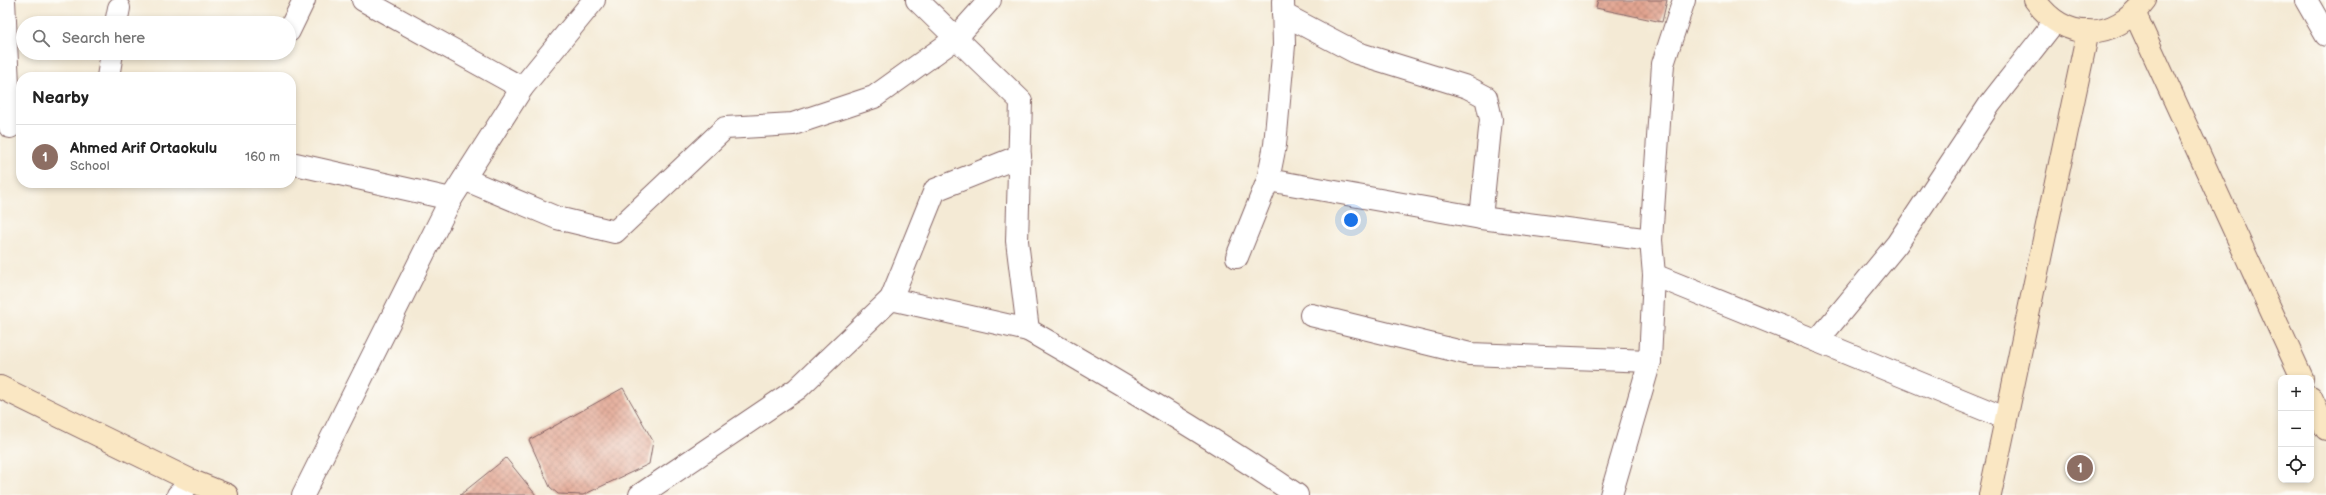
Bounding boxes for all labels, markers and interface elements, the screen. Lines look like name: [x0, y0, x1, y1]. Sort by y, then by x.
search box: [16, 16, 296, 60]
icon: search: [30, 27, 52, 49]
text: Search here: [62, 29, 145, 48]
text: Nearby: [32, 88, 89, 108]
text: Ahmed Arif Ortaokulu: [70, 139, 217, 158]
text: 1: [42, 149, 48, 165]
text: 160 m: [245, 149, 280, 165]
text: School: [70, 158, 110, 174]
your location: [1341, 210, 1361, 230]
map controls: [2278, 375, 2314, 483]
button: +: [2278, 375, 2314, 411]
button: −: [2278, 411, 2314, 447]
button: locate: [2278, 447, 2314, 483]
pin: 1: [2067, 453, 2093, 483]

